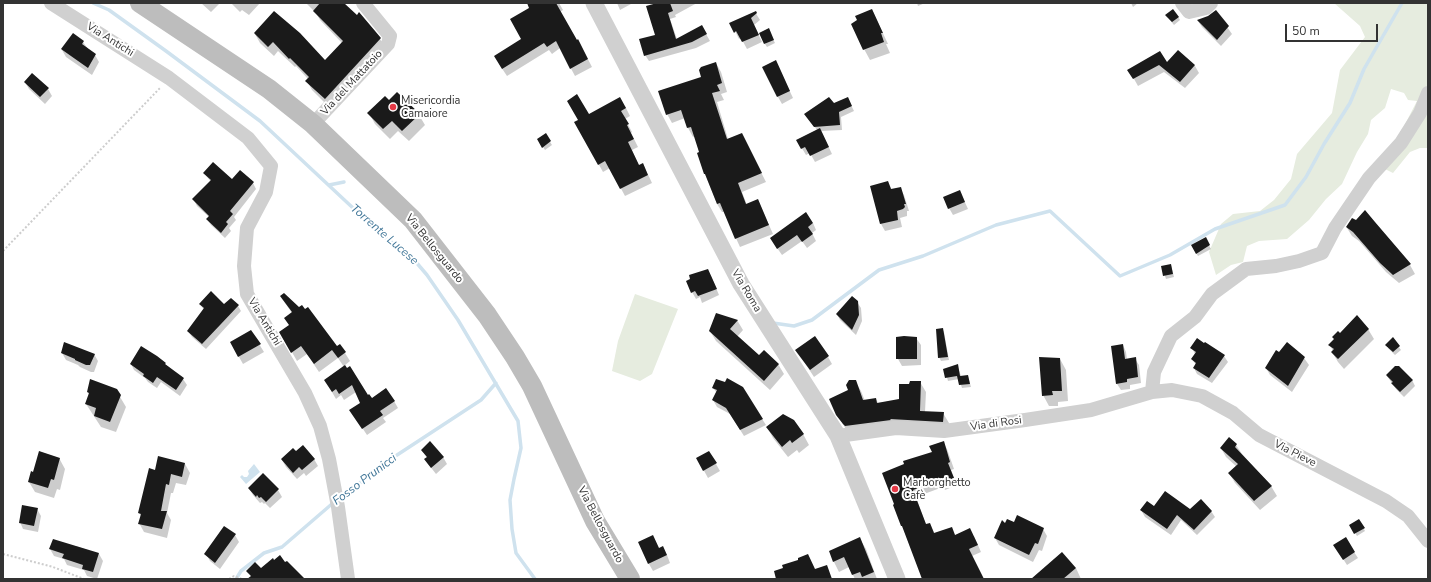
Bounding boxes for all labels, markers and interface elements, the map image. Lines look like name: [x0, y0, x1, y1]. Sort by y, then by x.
scale bar: [1287, 16, 1380, 42]
street label: Via Antichi: [84, 20, 136, 60]
text: 50 m: [1292, 23, 1320, 39]
street label: Via del Mattatoio: [318, 48, 386, 118]
place label: Misericordia Camaiore: [401, 94, 460, 120]
marker: Misericordia Camaiore: [388, 102, 398, 112]
water label: Torrente Lucese: [347, 202, 421, 268]
street label: Via Bellosguardo: [402, 212, 466, 286]
street label: Via Roma: [728, 267, 764, 315]
street label: Via Antichi: [245, 296, 283, 348]
street label: Via di Rosi: [969, 414, 1023, 434]
street label: Via Pieve: [1272, 438, 1318, 470]
water label: Fosso Prunicci: [330, 451, 400, 509]
place label: Marborghetto Cafè: [903, 476, 971, 502]
street label: Via Bellosguardo: [574, 484, 626, 566]
marker: Marborghetto Cafè: [890, 484, 900, 494]

